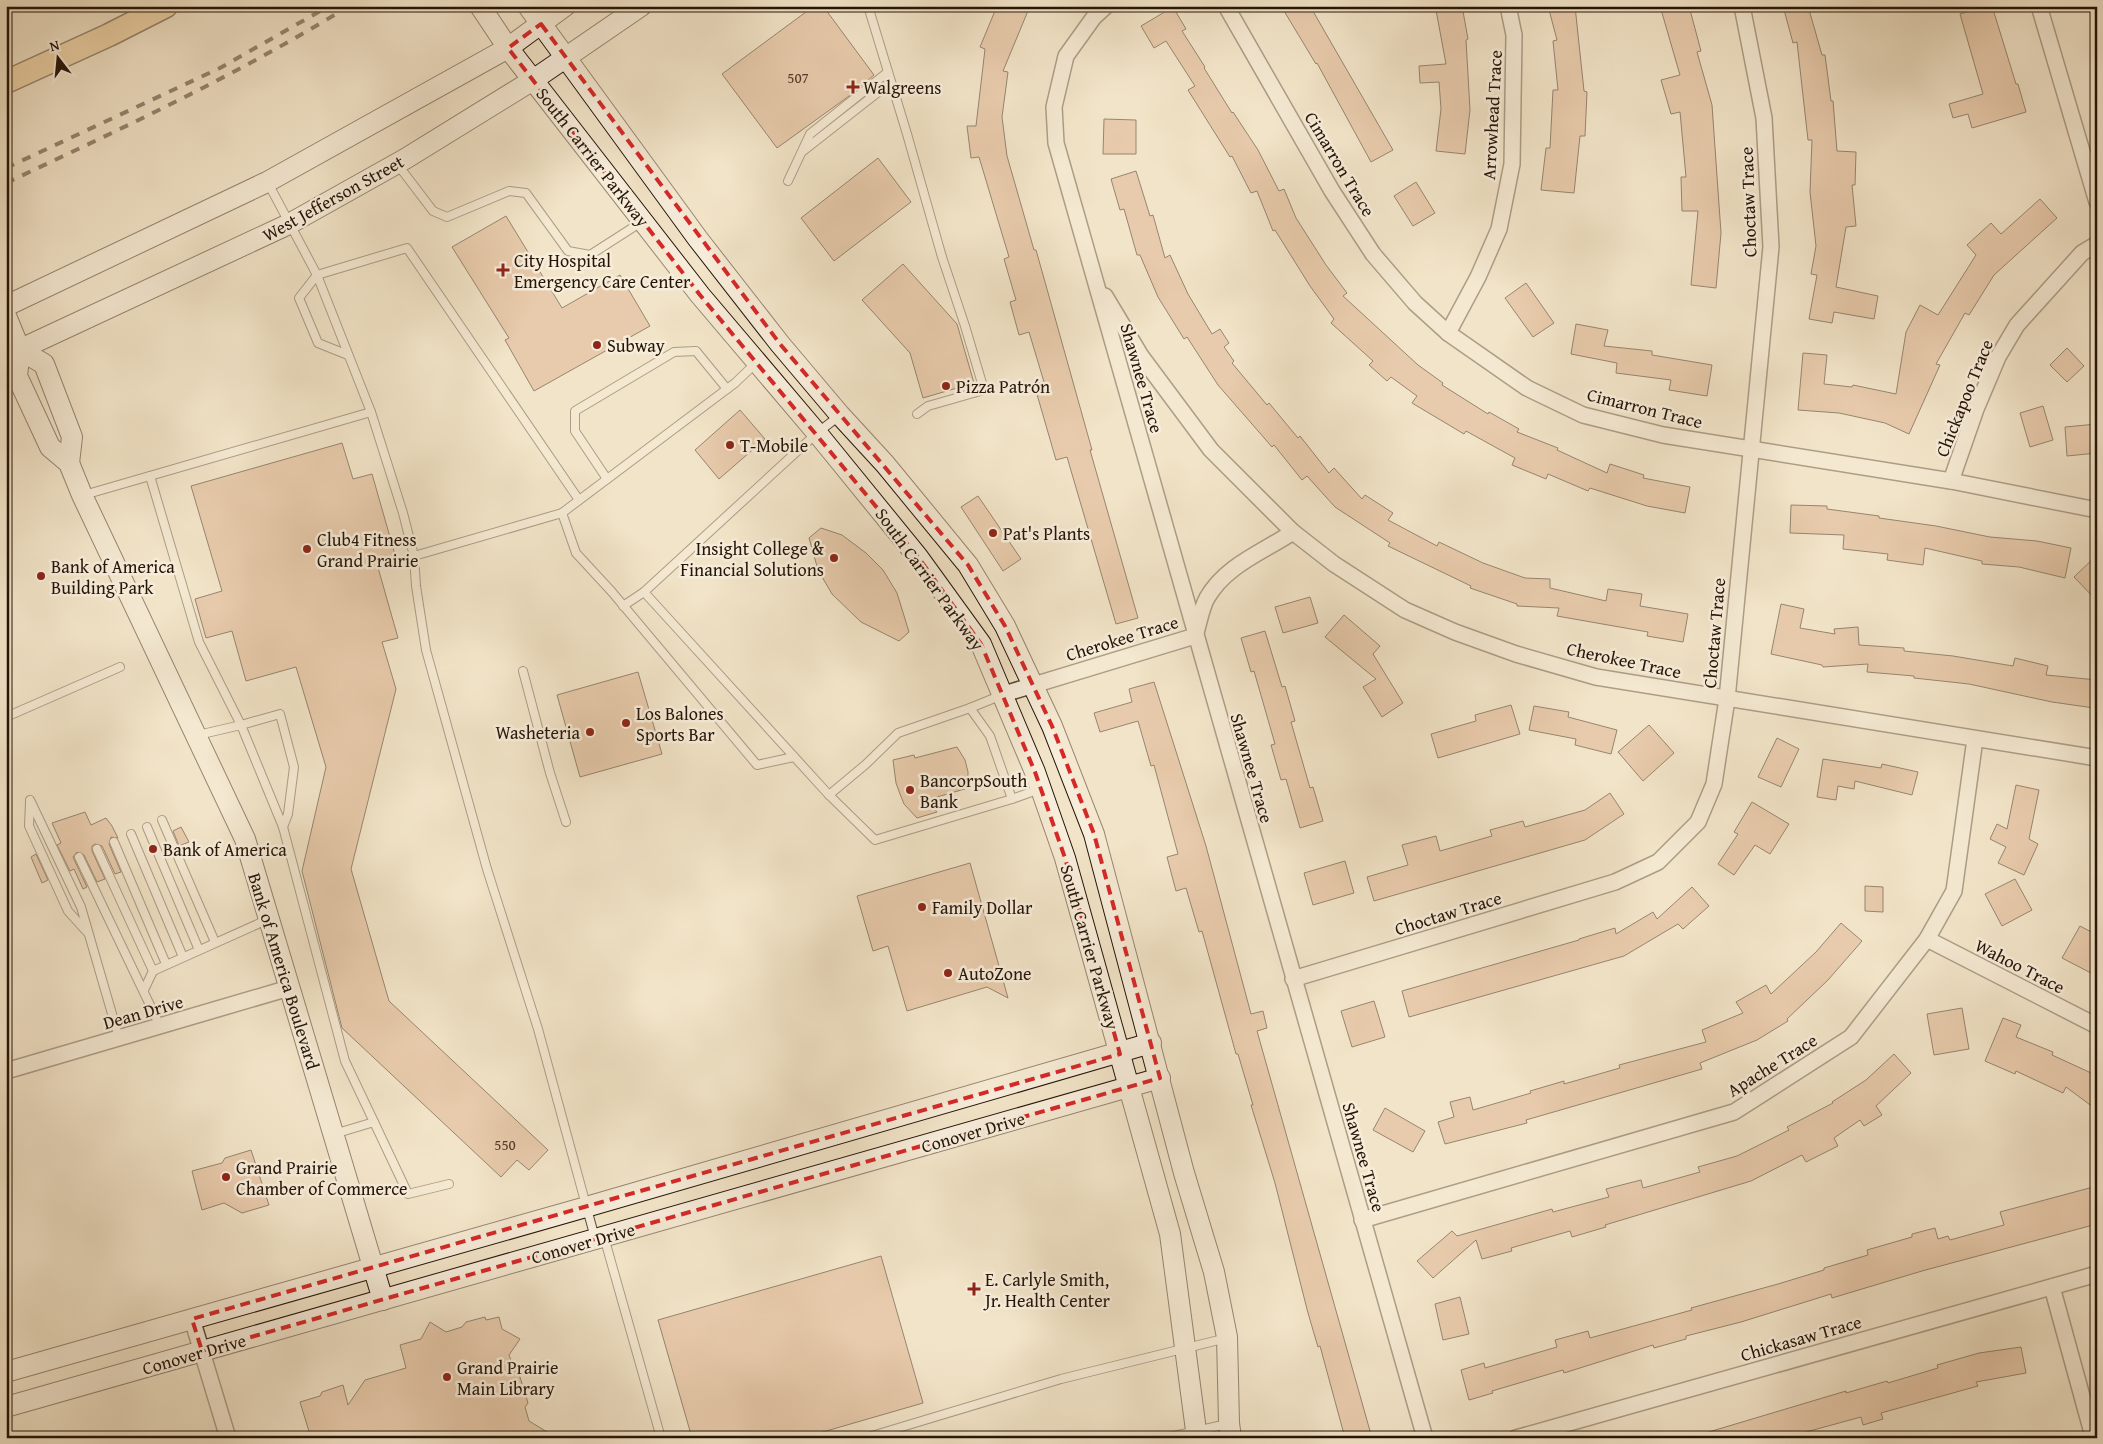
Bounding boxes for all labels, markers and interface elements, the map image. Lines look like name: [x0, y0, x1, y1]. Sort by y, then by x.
north arrow: [32, 32, 82, 82]
text: N: [47, 34, 62, 56]
street label: Arrowhead Trace: [1475, 49, 1509, 181]
house number: 507: [787, 67, 809, 88]
place label: Walgreens: [863, 74, 941, 101]
street label: South Carrier Parkway: [530, 81, 656, 233]
marker: Walgreens: [847, 81, 859, 93]
street label: Cimarron Trace: [1298, 106, 1382, 222]
street label: Choctaw Trace: [1733, 146, 1763, 258]
street label: West Jefferson Street: [257, 148, 409, 248]
place label: City Hospital Emergency Care Center: [514, 247, 691, 295]
marker: City Hospital Emergency Care Center: [496, 263, 510, 277]
street label: Shawnee Trace: [1113, 320, 1171, 436]
place label: Subway: [607, 332, 665, 359]
street label: Chickapoo Trace: [1928, 335, 2000, 461]
marker: Subway: [591, 339, 603, 351]
place label: Pizza Patrón: [956, 373, 1050, 400]
marker: Pizza Patrón: [940, 380, 952, 392]
street label: Cimarron Trace: [1584, 381, 1706, 435]
place label: T-Mobile: [740, 432, 808, 459]
marker: T-Mobile: [724, 439, 736, 451]
street label: South Carrier Parkway: [869, 502, 991, 656]
place label: Pat's Plants: [1003, 520, 1090, 547]
place label: Club4 Fitness Grand Prairie: [317, 526, 418, 574]
marker: Pat's Plants: [987, 527, 999, 539]
place label: Insight College & Financial Solutions: [680, 535, 825, 583]
marker: Club4 Fitness Grand Prairie: [301, 543, 313, 555]
marker: Insight College & Financial Solutions: [828, 552, 840, 564]
place label: Bank of America Building Park: [51, 553, 175, 601]
marker: Bank of America Building Park: [35, 570, 47, 582]
street label: Choctaw Trace: [1696, 577, 1732, 689]
street label: Cherokee Trace: [1062, 608, 1182, 668]
street label: Cherokee Trace: [1564, 635, 1684, 685]
place label: Los Balones Sports Bar: [636, 700, 724, 748]
street label: Shawnee Trace: [1223, 710, 1281, 826]
marker: Los Balones Sports Bar: [620, 717, 632, 729]
place label: Washeteria: [495, 719, 580, 746]
marker: Washeteria: [584, 726, 596, 738]
place label: BancorpSouth Bank: [920, 767, 1027, 815]
marker: BancorpSouth Bank: [904, 784, 916, 796]
place label: Bank of America: [163, 836, 287, 863]
marker: Bank of America: [147, 843, 159, 855]
street label: South Carrier Parkway: [1053, 861, 1127, 1033]
street label: Bank of America Boulevard: [241, 869, 327, 1073]
street label: Choctaw Trace: [1391, 884, 1505, 942]
place label: Family Dollar: [932, 894, 1033, 921]
marker: Family Dollar: [916, 901, 928, 913]
street label: Wahoo Trace: [1970, 932, 2070, 1000]
place label: AutoZone: [958, 960, 1031, 987]
marker: AutoZone: [942, 967, 954, 979]
street label: Dean Drive: [100, 988, 186, 1036]
street label: Apache Trace: [1722, 1027, 1822, 1103]
street label: Shawnee Trace: [1335, 1099, 1393, 1215]
street label: Conover Drive: [918, 1104, 1028, 1160]
house number: 550: [494, 1134, 516, 1155]
place label: Grand Prairie Chamber of Commerce: [236, 1154, 408, 1202]
marker: Grand Prairie Chamber of Commerce: [220, 1171, 232, 1183]
street label: Conover Drive: [528, 1215, 638, 1271]
place label: E. Carlyle Smith, Jr. Health Center: [983, 1266, 1111, 1314]
marker: E. Carlyle Smith, Jr. Health Center: [967, 1282, 981, 1296]
street label: Chickasaw Trace: [1737, 1308, 1865, 1368]
street label: Conover Drive: [139, 1326, 249, 1382]
place label: Grand Prairie Main Library: [457, 1354, 558, 1402]
marker: Grand Prairie Main Library: [441, 1371, 453, 1383]

